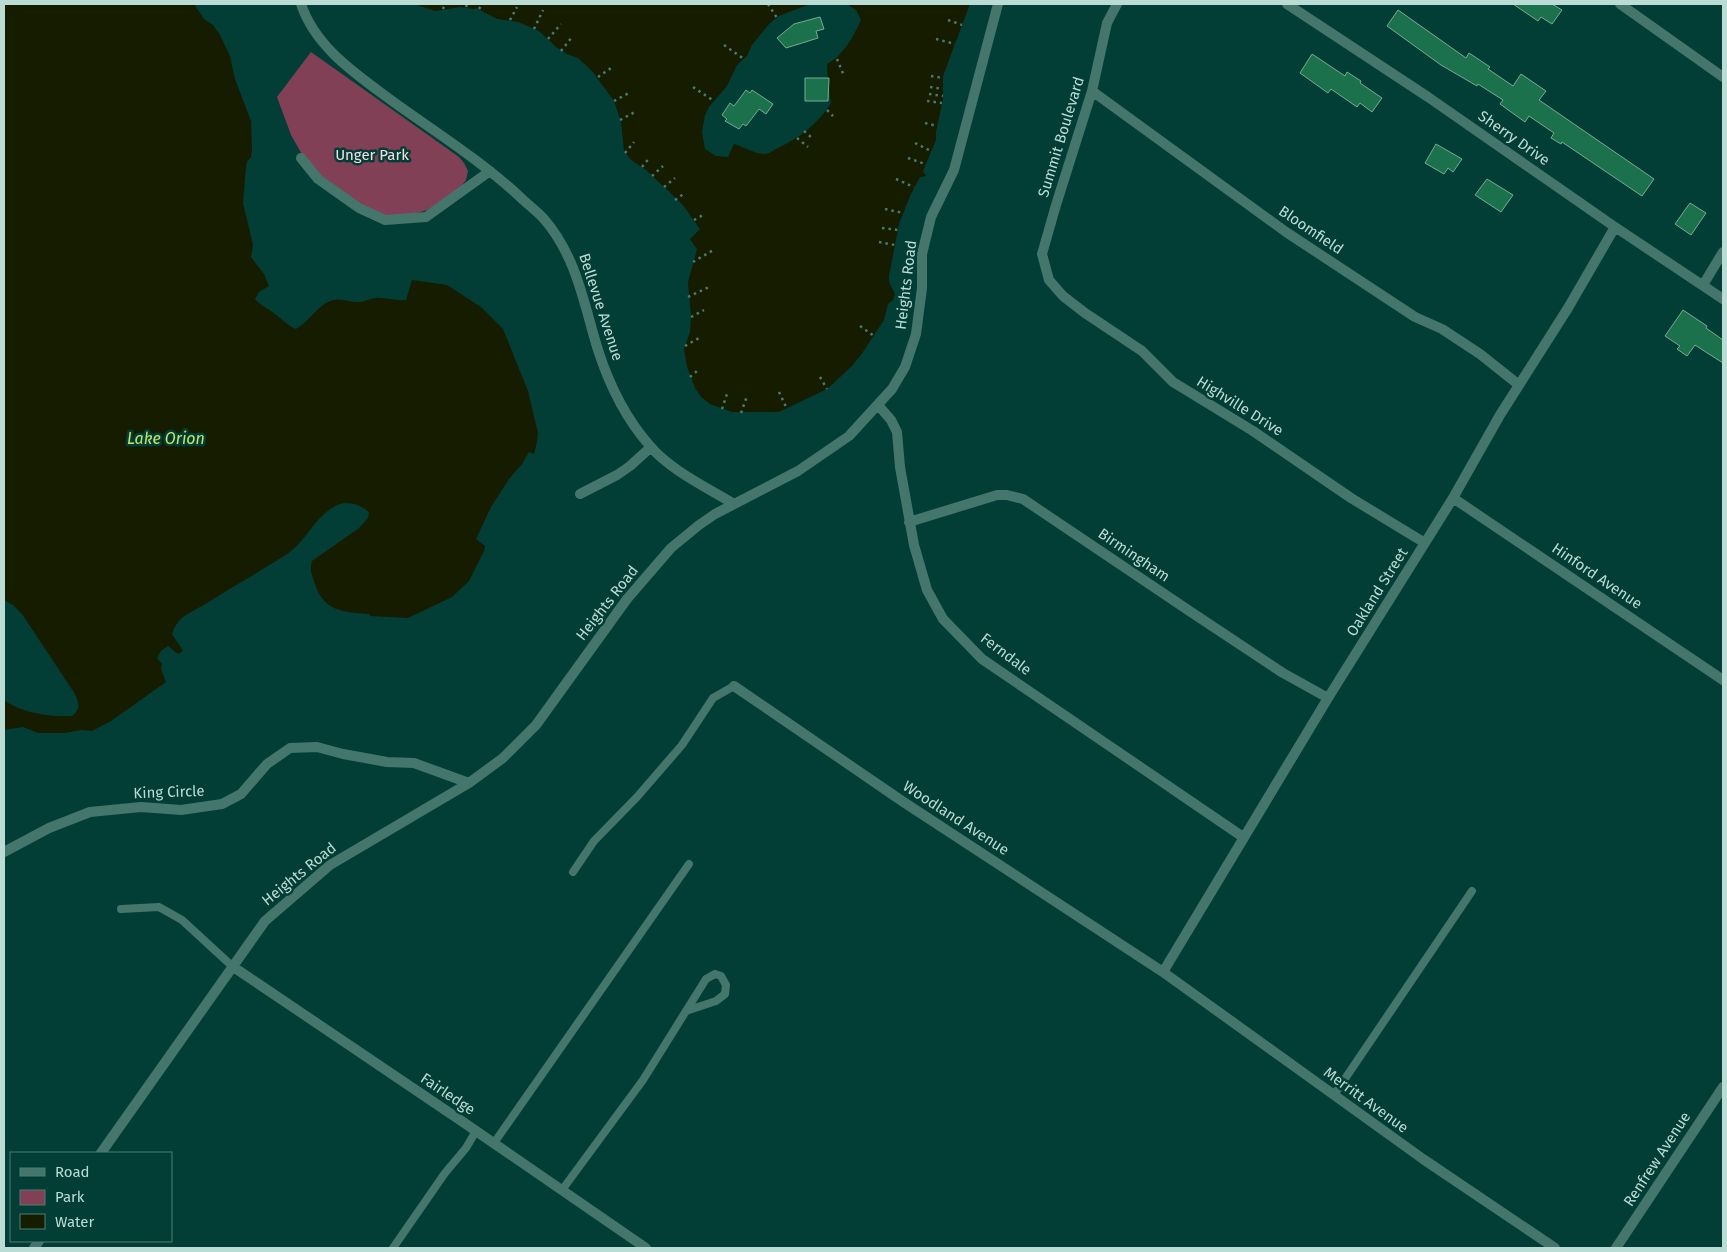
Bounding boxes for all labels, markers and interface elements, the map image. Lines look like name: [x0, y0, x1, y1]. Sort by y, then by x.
street label: Summit Boulevard: [1034, 75, 1088, 199]
street label: Sherry Drive: [1475, 107, 1553, 169]
park label: Unger Park: [335, 146, 409, 164]
street label: Bloomfield: [1275, 202, 1347, 258]
street label: Heights Road: [892, 239, 920, 331]
street label: Bellevue Avenue: [575, 251, 627, 363]
street label: Highville Drive: [1193, 372, 1287, 440]
water label: Lake Orion: [127, 429, 205, 448]
street label: Birmingham: [1095, 524, 1173, 586]
street label: Hinford Avenue: [1548, 539, 1646, 613]
street label: Oakland Street: [1343, 544, 1412, 640]
street label: Heights Road: [572, 562, 642, 644]
street label: Ferndale: [977, 629, 1035, 679]
street label: Woodland Avenue: [900, 777, 1012, 859]
street label: King Circle: [133, 782, 205, 802]
street label: Heights Road: [258, 839, 340, 909]
street label: Merritt Avenue: [1320, 1063, 1412, 1137]
street label: Fairledge: [417, 1069, 479, 1119]
street label: Renfrew Avenue: [1620, 1108, 1694, 1210]
legend: [10, 1152, 172, 1242]
text: Road: [55, 1163, 90, 1181]
text: Park: [55, 1188, 85, 1206]
text: Water: [55, 1213, 94, 1231]

